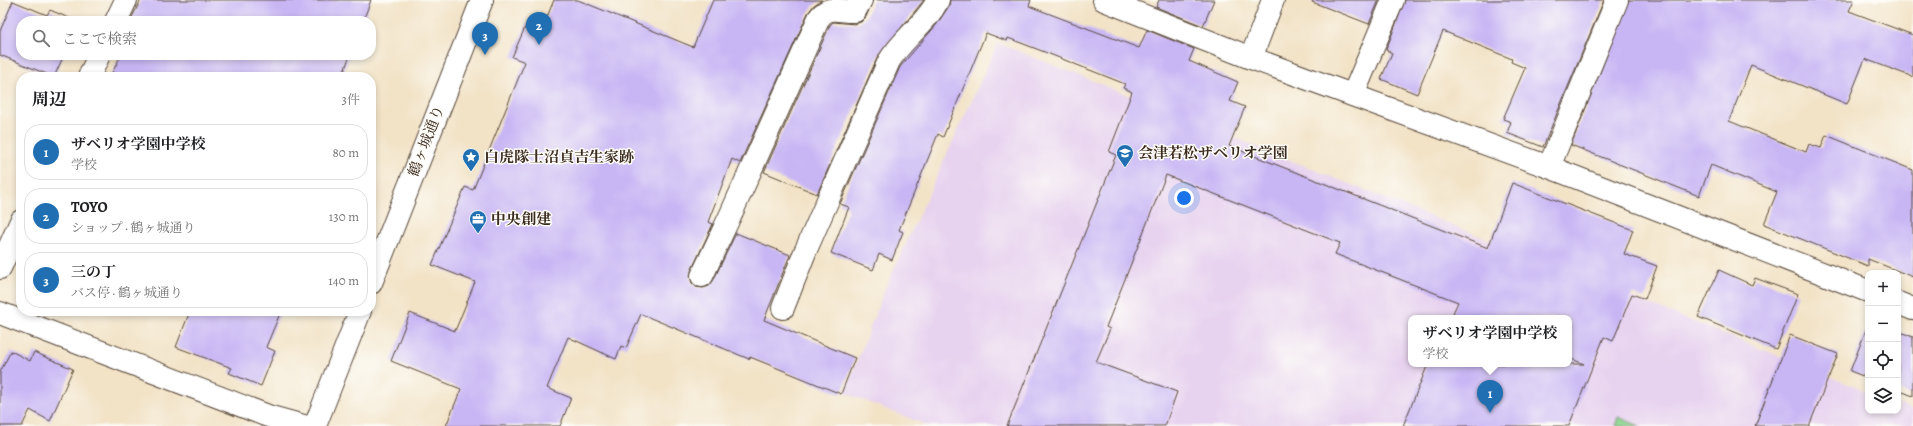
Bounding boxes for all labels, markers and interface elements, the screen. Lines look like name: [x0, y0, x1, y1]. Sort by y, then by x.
pin: 2: [526, 12, 552, 45]
search box: [16, 16, 376, 60]
pin: 3: [472, 22, 498, 55]
icon: search: [30, 27, 52, 49]
text: ここで検索: [62, 29, 137, 49]
text: 周辺: [32, 88, 66, 111]
text: 3件: [342, 91, 360, 108]
street label: 鶴ヶ城通り: [403, 102, 449, 180]
text: ザベリオ学園中学校: [71, 134, 206, 154]
school or university icon: 会津若松ザベリオ学園: [1115, 143, 1135, 168]
place label: 会津若松ザベリオ学園: [1138, 143, 1288, 163]
text: 1: [44, 144, 48, 161]
text: 80 m: [332, 144, 359, 161]
place icon: 白虎隊士沼貞吉生家跡: [461, 147, 481, 172]
place label: 白虎隊士沼貞吉生家跡: [484, 147, 634, 167]
text: 学校: [71, 156, 97, 173]
your location: [1174, 188, 1194, 208]
text: TOYO: [71, 197, 108, 217]
text: 2: [43, 208, 49, 225]
text: 130 m: [329, 208, 359, 225]
office icon: 中央創建: [468, 209, 488, 234]
place label: 中央創建: [491, 209, 551, 229]
text: ショップ · 鶴ヶ城通り: [71, 219, 195, 236]
text: 三の丁: [71, 262, 116, 282]
map controls: [1865, 270, 1901, 414]
button: +: [1865, 270, 1901, 306]
text: 3: [43, 272, 49, 289]
text: 140 m: [328, 272, 359, 289]
text: バス停 · 鶴ヶ城通り: [71, 284, 183, 301]
button: −: [1865, 306, 1901, 342]
popup: [1408, 315, 1572, 367]
text: ザベリオ学園中学校: [1423, 323, 1557, 343]
button: locate: [1865, 342, 1901, 378]
text: 学校: [1423, 345, 1449, 362]
button: layers: [1865, 378, 1901, 414]
pin: 1: [1477, 380, 1503, 413]

